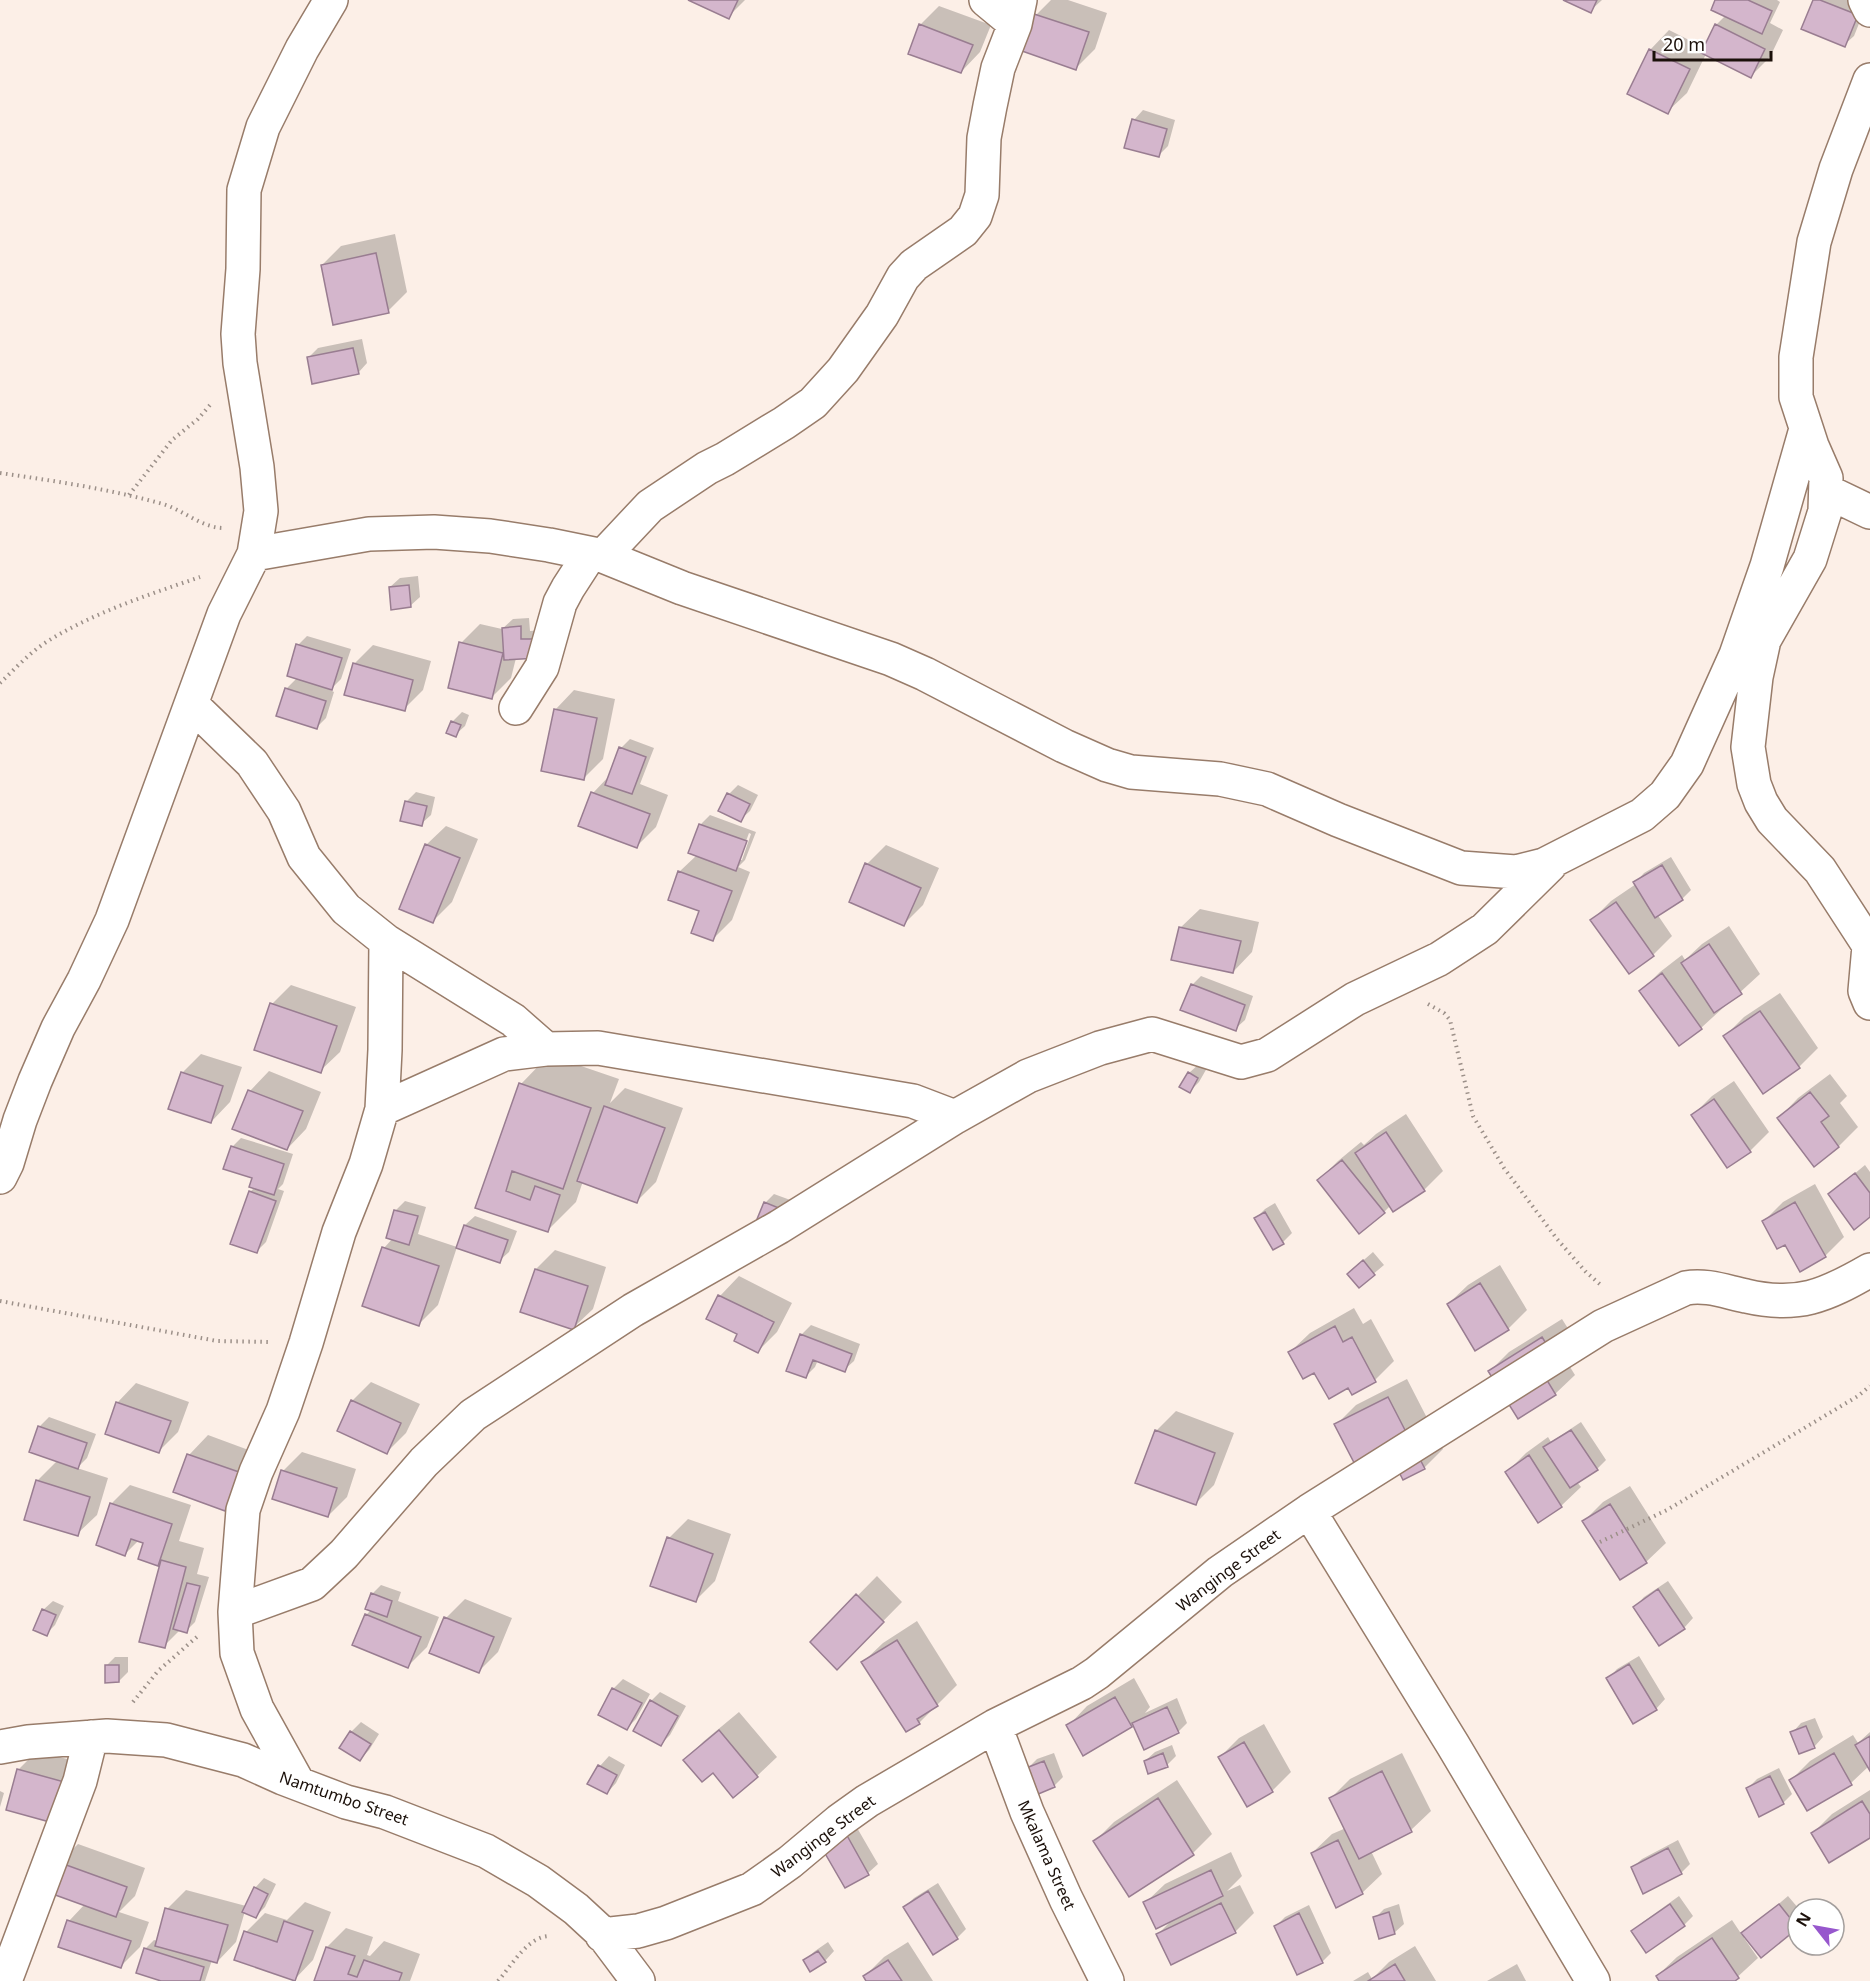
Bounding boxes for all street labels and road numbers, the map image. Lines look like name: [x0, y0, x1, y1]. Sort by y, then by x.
street label: Wanginge Street: [1171, 1523, 1285, 1616]
street label: Namtumbo Street: [277, 1766, 412, 1830]
street label: Wanginge Street: [766, 1789, 880, 1882]
street label: Mkalama Street: [1013, 1797, 1081, 1914]

